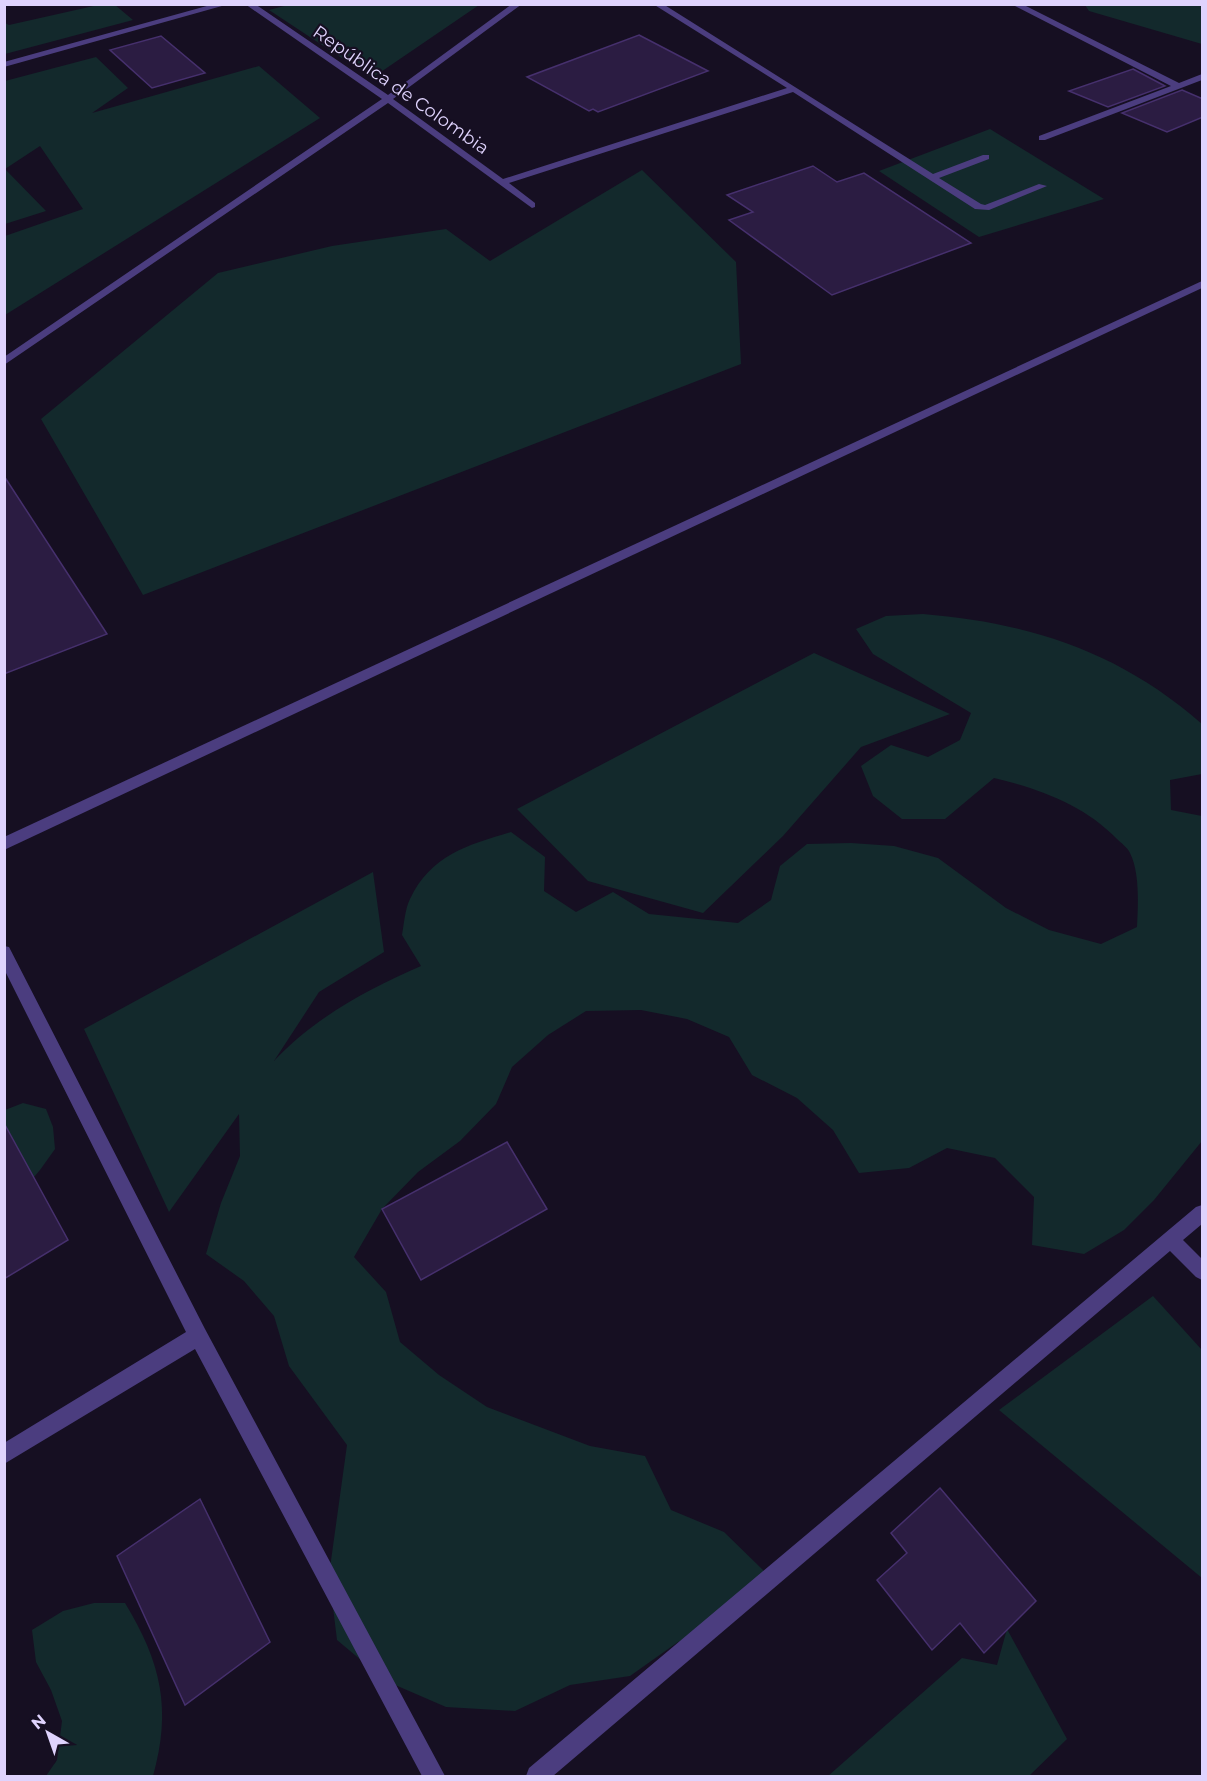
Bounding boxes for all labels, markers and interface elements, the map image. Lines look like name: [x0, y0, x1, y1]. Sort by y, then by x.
street label: República de Colombia: [309, 21, 493, 159]
north arrow: [18, 1703, 78, 1763]
text: N: [28, 1710, 50, 1733]

